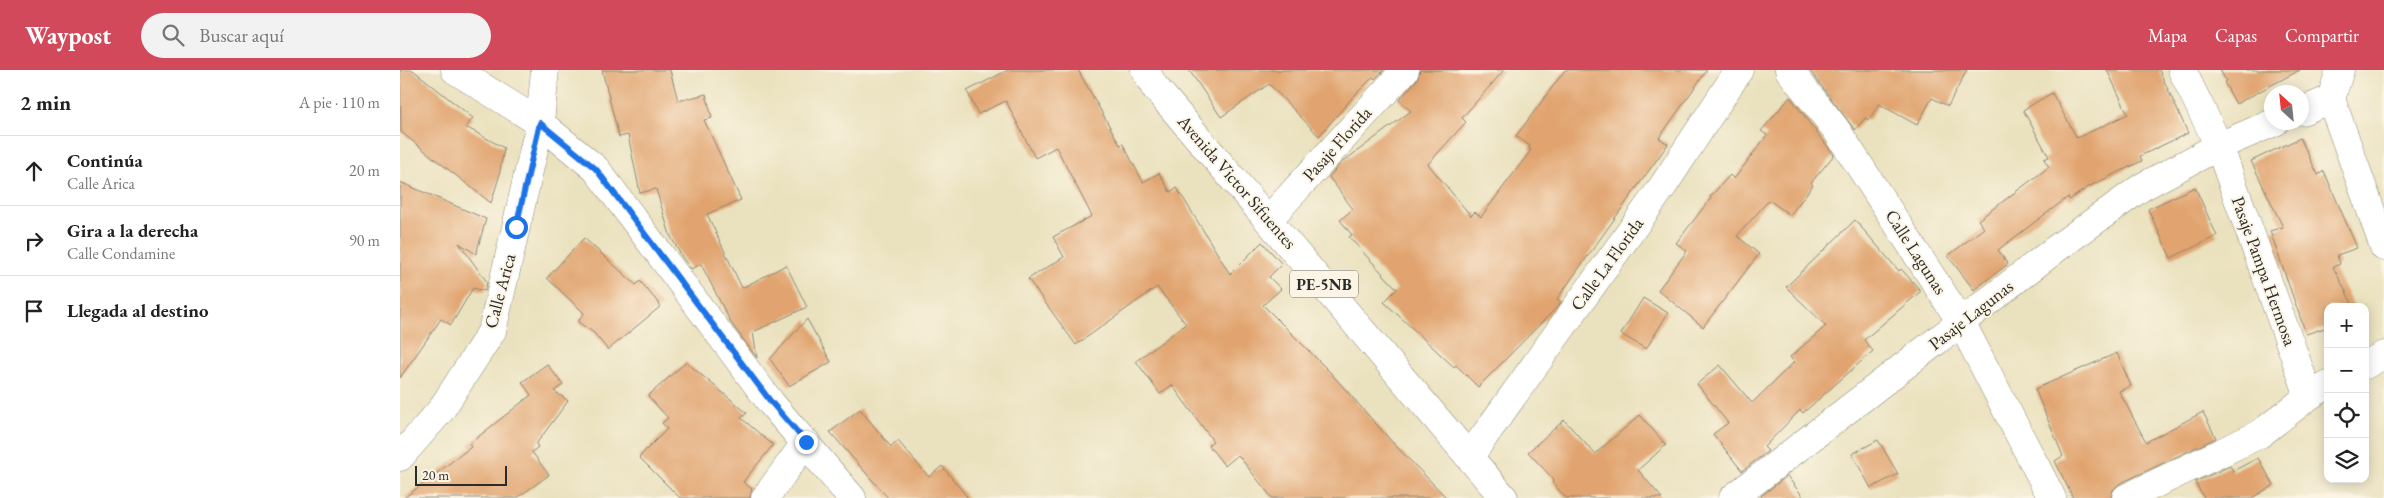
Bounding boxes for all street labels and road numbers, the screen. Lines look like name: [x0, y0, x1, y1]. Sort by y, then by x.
street label: Pasaje Florida: [1297, 101, 1377, 186]
street label: Avenida Victor Sifuentes: [1172, 109, 1302, 254]
street label: Pasaje Pampa Hermosa: [2227, 193, 2302, 349]
street label: Calle Lagunas: [1880, 205, 1953, 299]
street label: Calle La Florida: [1565, 212, 1649, 315]
street label: Calle Arica: [479, 250, 521, 331]
road number: PE-5NB: [1290, 270, 1358, 298]
street label: Pasaje Lagunas: [1924, 274, 2018, 355]

